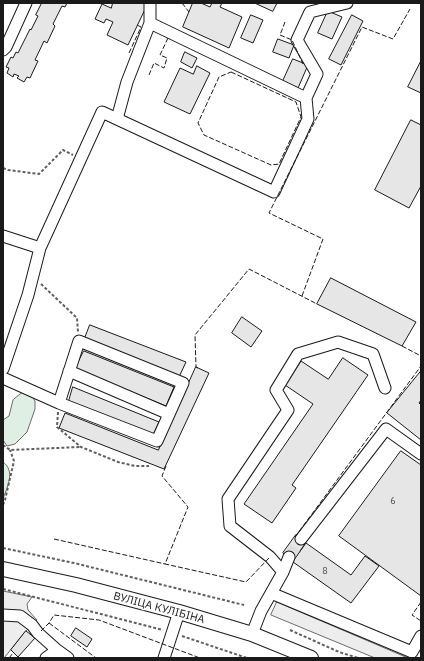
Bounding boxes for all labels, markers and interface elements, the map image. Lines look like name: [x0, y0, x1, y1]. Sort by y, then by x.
house number: 6: [390, 496, 396, 506]
house number: 8: [322, 566, 328, 576]
street label: ВУЛІЦА КУЛІБІНА: [112, 589, 206, 627]

